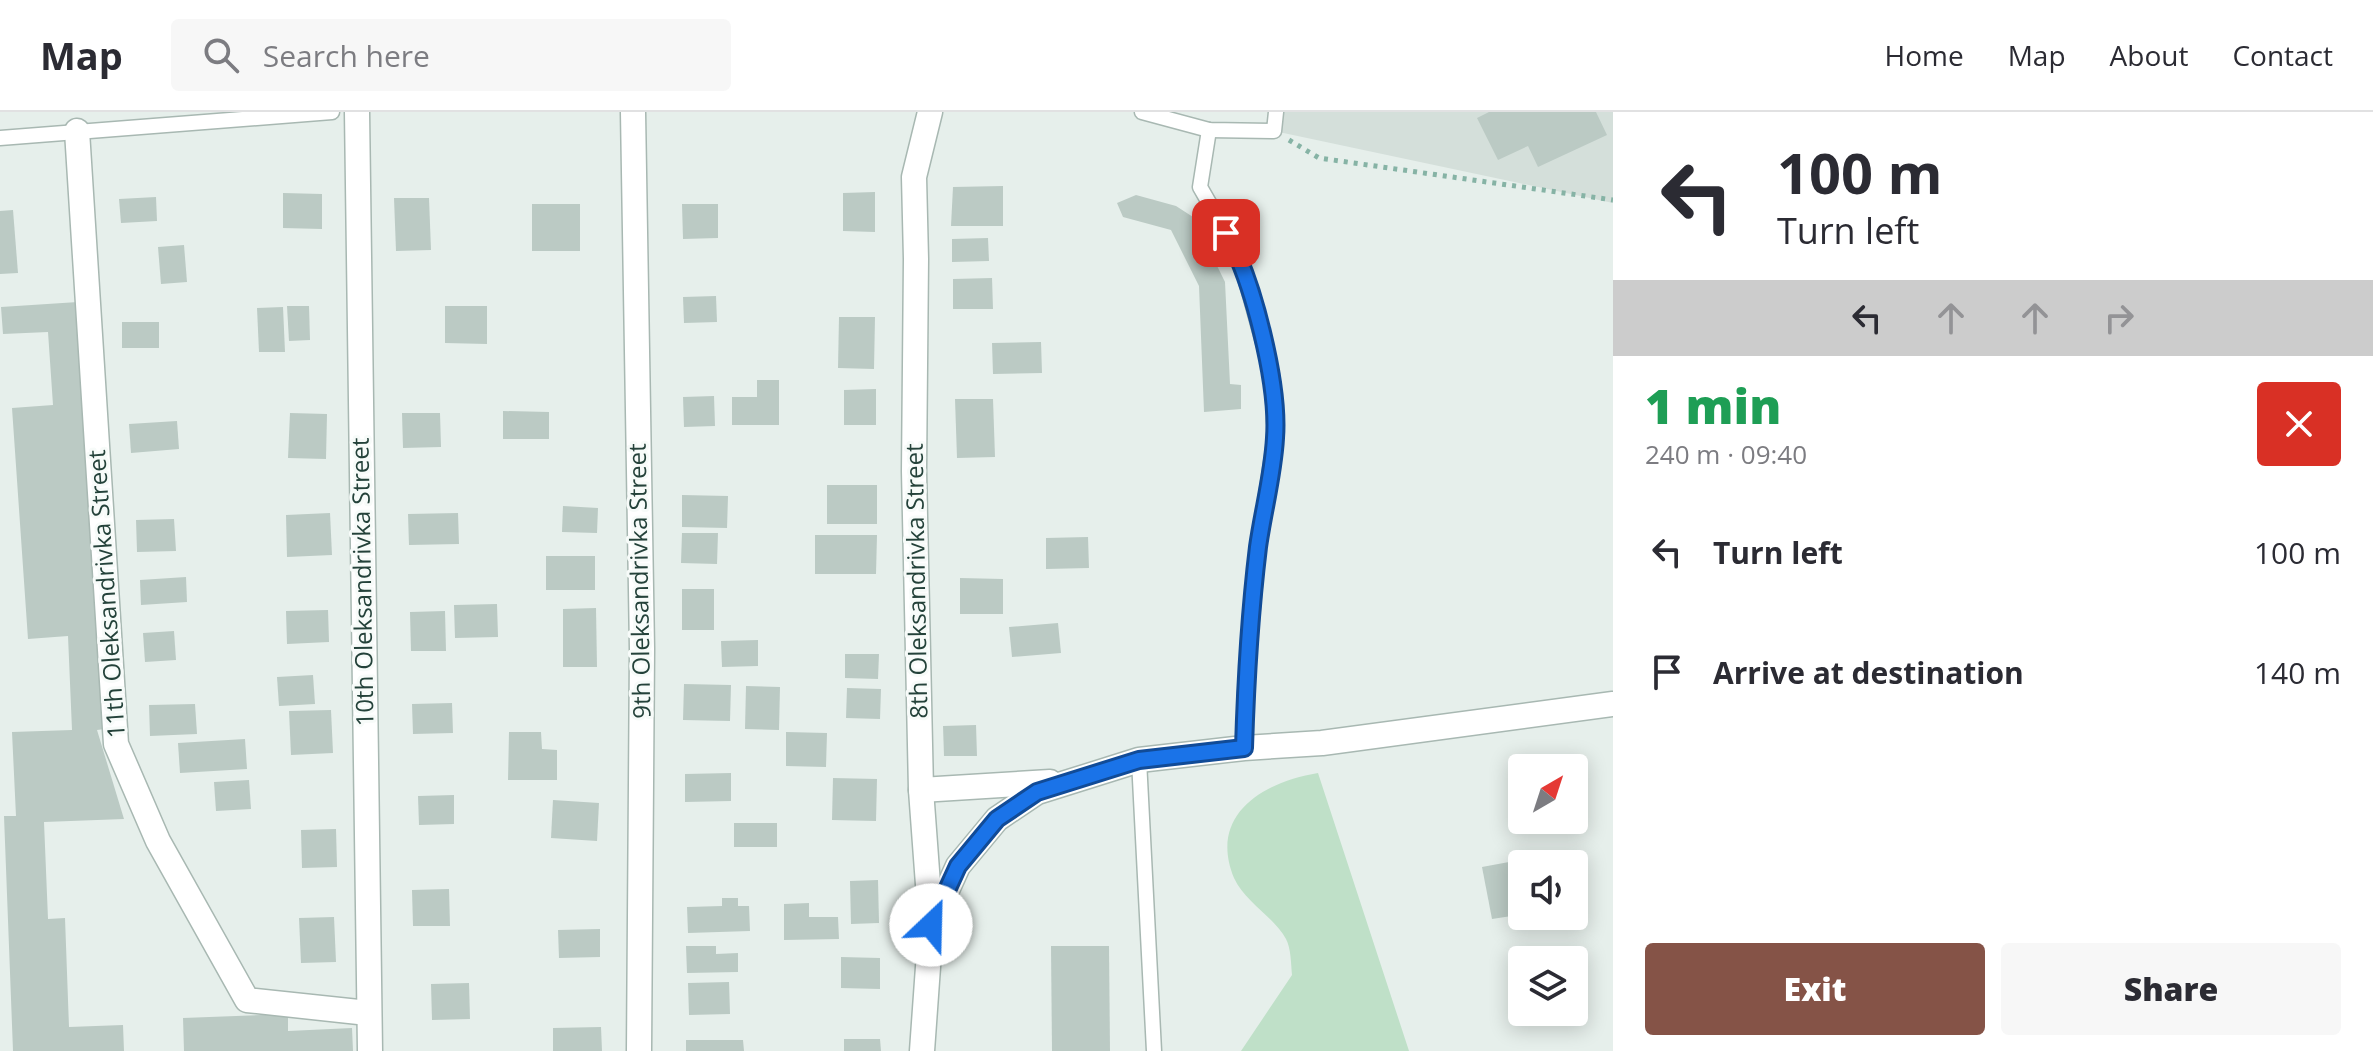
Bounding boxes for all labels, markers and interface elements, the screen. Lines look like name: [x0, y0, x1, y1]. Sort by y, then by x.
search box: [171, 19, 731, 91]
text: Map: [40, 29, 123, 81]
icon: search: [199, 33, 243, 77]
text: Search here: [263, 35, 430, 76]
text: Home: [1885, 36, 1964, 74]
text: Map: [2008, 36, 2066, 74]
text: About: [2110, 36, 2188, 74]
text: Contact: [2232, 36, 2333, 74]
text: 100 m: [1777, 134, 1943, 210]
icon: left: [1645, 144, 1749, 248]
pin: [1192, 199, 1260, 267]
text: Turn left: [1777, 206, 1919, 255]
icon: arrive: [1204, 211, 1248, 255]
icon: left: [1845, 296, 1889, 340]
icon: ahead: [1929, 296, 1973, 340]
icon: ahead: [2013, 296, 2057, 340]
icon: right: [2097, 296, 2141, 340]
text: 1 min: [1645, 373, 1781, 438]
button: close: [2257, 382, 2341, 466]
text: 240 m · 09:40: [1645, 436, 1807, 472]
street label: 10th Oleksandrivka Street: [342, 437, 381, 727]
street label: 9th Oleksandrivka Street: [620, 443, 657, 719]
street label: 8th Oleksandrivka Street: [897, 443, 934, 719]
street label: 11th Oleksandrivka Street: [79, 449, 132, 739]
icon: left: [1645, 530, 1689, 574]
text: Turn left: [1713, 532, 1843, 573]
text: 100 m: [2254, 532, 2341, 573]
icon: arrive: [1645, 650, 1689, 694]
text: Arrive at destination: [1713, 652, 2024, 693]
text: 140 m: [2254, 652, 2341, 693]
north arrow: [1508, 754, 1588, 834]
map controls: [1508, 754, 1588, 1026]
button: sound: [1508, 850, 1588, 930]
position arrow: [889, 883, 973, 967]
button: Exit: [1645, 943, 1985, 1035]
button: Share: [2001, 943, 2341, 1035]
button: layers: [1508, 946, 1588, 1026]

